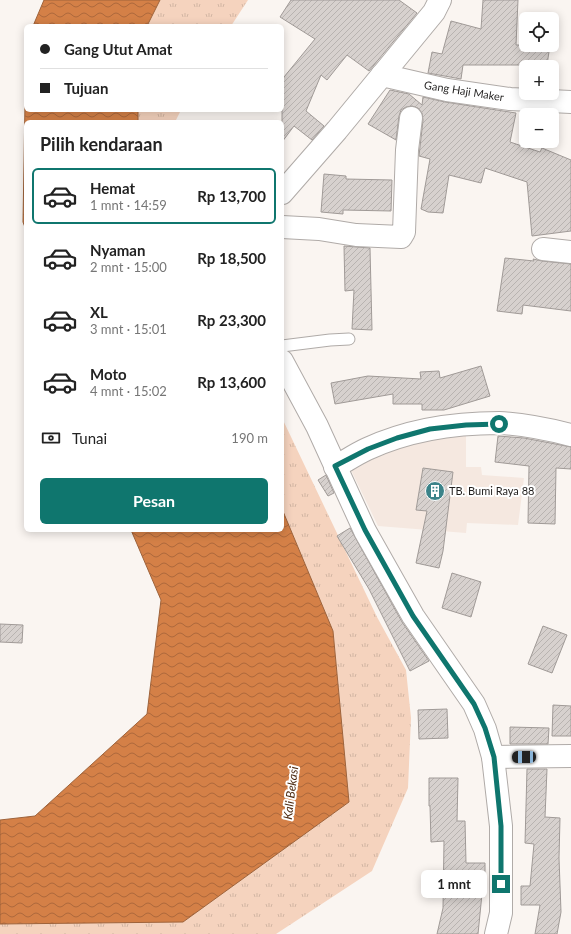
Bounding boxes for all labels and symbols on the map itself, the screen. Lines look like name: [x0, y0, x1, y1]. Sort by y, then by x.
street label: Gang Haji Maker: [423, 78, 505, 103]
route start: [490, 415, 508, 433]
building icon: TB. Bumi Raya 88: [424, 480, 446, 502]
place label: TB. Bumi Raya 88: [449, 484, 534, 497]
car: [512, 751, 536, 763]
water label: Kali Bekasi: [280, 765, 301, 820]
callout: 1 mnt: [421, 870, 487, 898]
route end: [492, 875, 510, 893]

